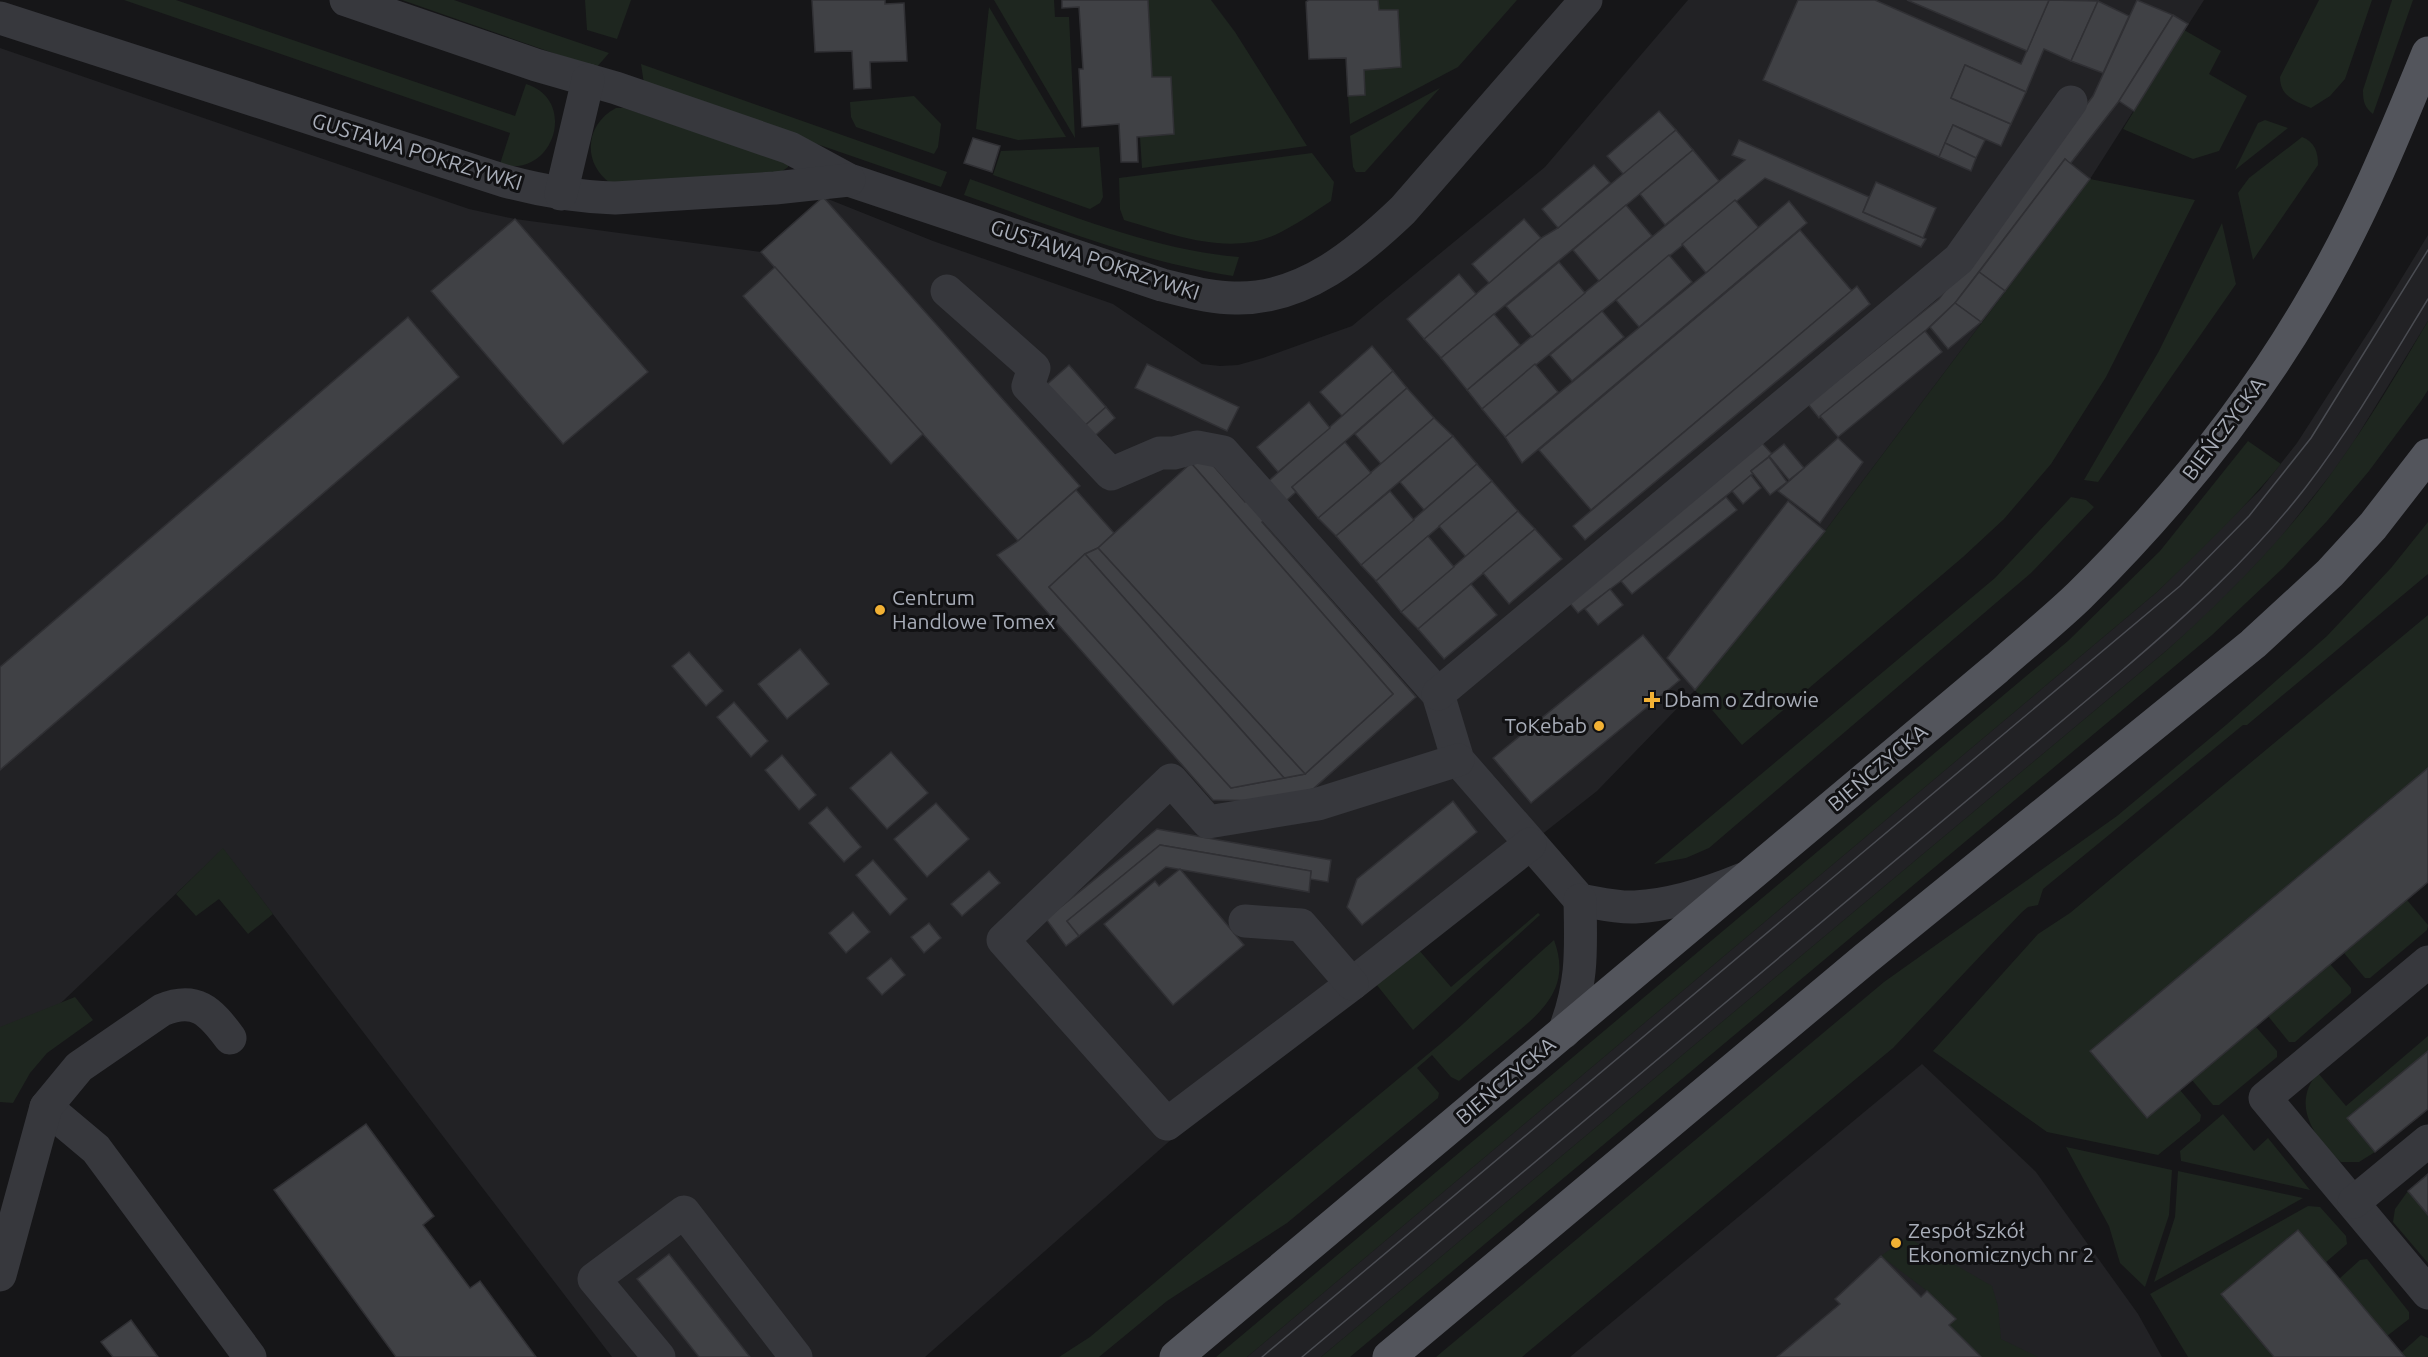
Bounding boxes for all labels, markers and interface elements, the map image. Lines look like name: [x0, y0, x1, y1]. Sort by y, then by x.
street label: GUSTAWA POKRZYWKI: [309, 108, 525, 194]
street label: GUSTAWA POKRZYWKI: [988, 214, 1203, 304]
street label: BIEŃCZYCKA: [2177, 372, 2270, 484]
place label: Centrum Handlowe Tomex: [892, 585, 1056, 633]
marker: Centrum Handlowe Tomex: [873, 603, 887, 617]
place label: Dbam o Zdrowie: [1664, 687, 1819, 711]
marker: Dbam o Zdrowie: [1645, 693, 1659, 707]
place label: ToKebab: [1505, 713, 1587, 737]
marker: ToKebab: [1592, 719, 1606, 733]
street label: BIEŃCZYCKA: [1823, 719, 1932, 816]
street label: BIEŃCZYCKA: [1451, 1032, 1560, 1129]
place label: Zespół Szkół Ekonomicznych nr 2: [1908, 1218, 2094, 1266]
marker: Zespół Szkół Ekonomicznych nr 2: [1889, 1236, 1903, 1250]

